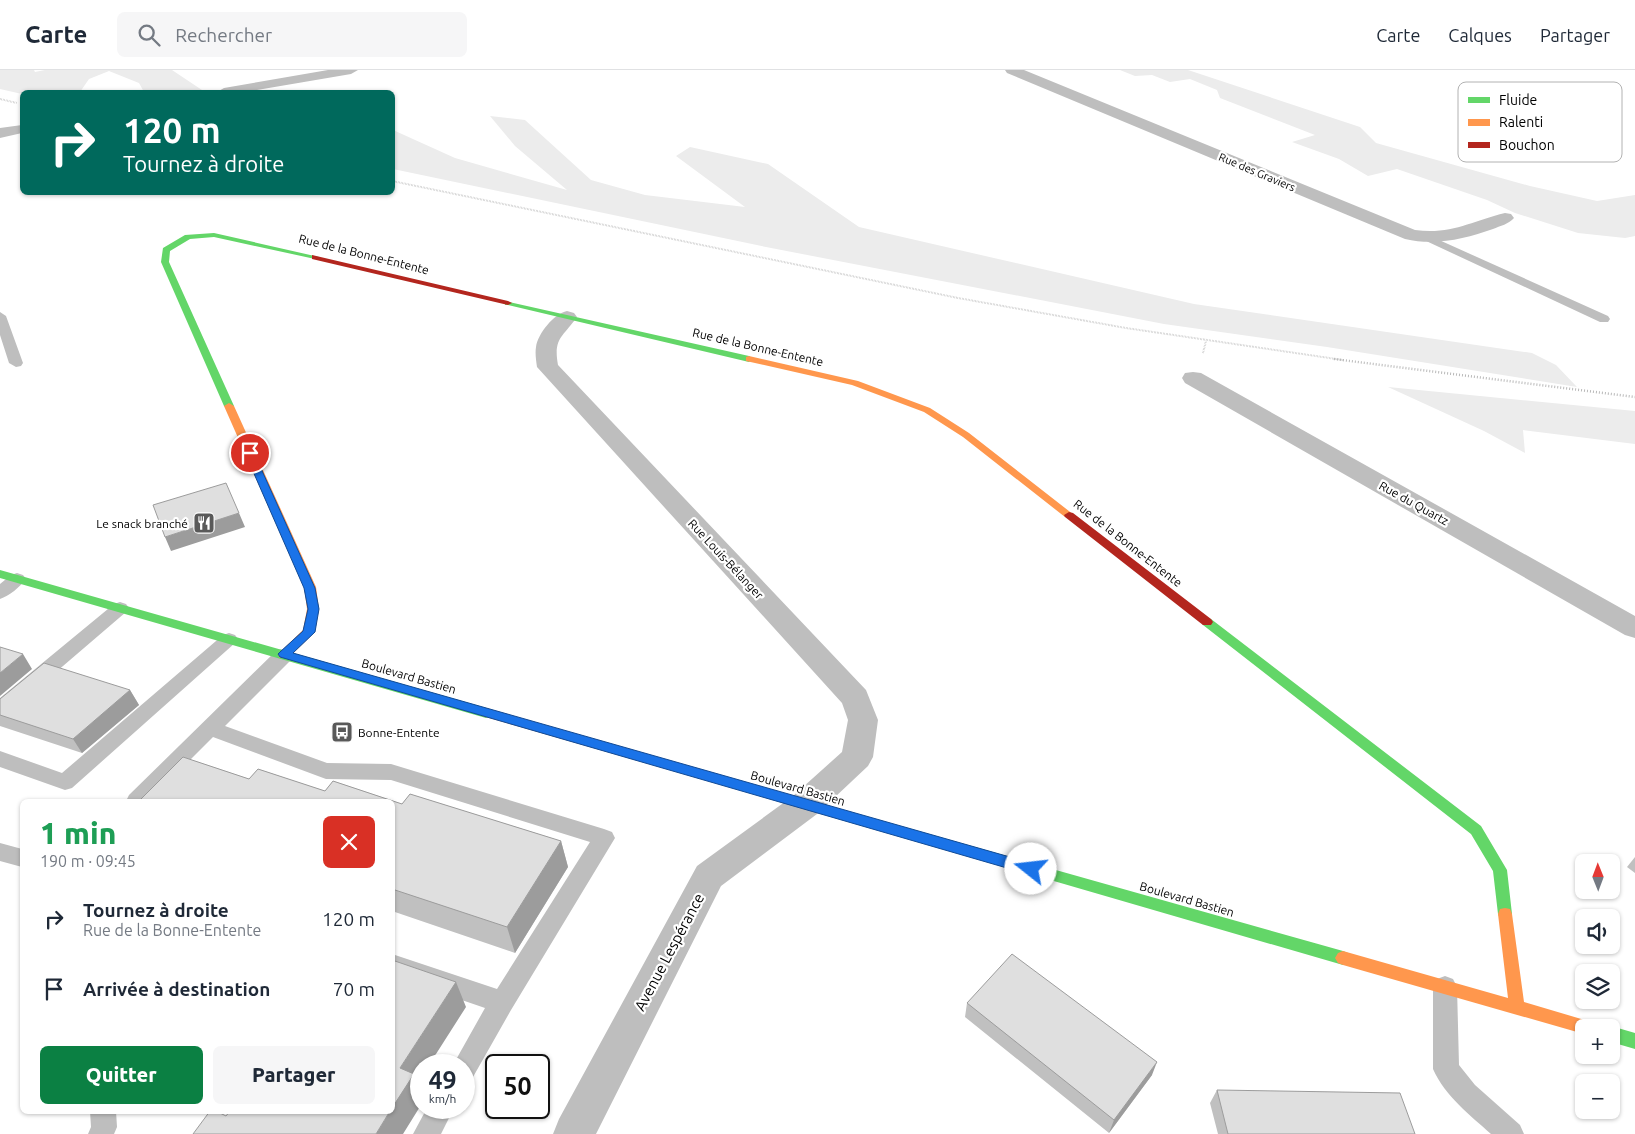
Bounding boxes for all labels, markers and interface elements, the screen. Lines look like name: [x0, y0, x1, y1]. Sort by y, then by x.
search box: [117, 12, 467, 57]
text: Carte: [25, 21, 87, 48]
icon: search: [135, 21, 163, 49]
text: Rechercher: [175, 24, 272, 46]
text: Carte: [1376, 25, 1420, 45]
text: Calques: [1448, 25, 1512, 45]
text: Partager: [1540, 25, 1610, 45]
legend: [1458, 82, 1622, 162]
text: Fluide: [1499, 92, 1537, 108]
icon: right: [40, 110, 105, 175]
text: 120 m: [123, 110, 221, 150]
text: Ralenti: [1499, 114, 1543, 130]
text: Bouchon: [1499, 137, 1555, 153]
text: Tournez à droite: [123, 151, 284, 176]
street label: Rue des Graviers: [1217, 151, 1297, 194]
street label: Rue de la Bonne-Entente: [298, 232, 430, 276]
street label: Rue de la Bonne-Entente: [691, 326, 825, 368]
pin: [229, 432, 271, 474]
icon: arrive: [236, 439, 264, 467]
street label: Rue du Quartz: [1377, 479, 1451, 528]
street label: Rue de la Bonne-Entente: [1071, 497, 1185, 589]
restaurant icon: Le snack branché: [192, 511, 216, 535]
place label: Le snack branché: [96, 517, 188, 530]
street label: Rue Louis-Bélanger: [686, 517, 766, 602]
street label: Boulevard Bastien: [360, 656, 458, 696]
bus stop icon: Bonne-Entente: [330, 720, 354, 744]
place label: Bonne-Entente: [358, 726, 440, 739]
street label: Boulevard Bastien: [749, 768, 847, 808]
text: 1 min: [40, 816, 116, 850]
button: close: [323, 816, 375, 868]
position arrow: [1004, 842, 1056, 894]
text: 190 m · 09:45: [40, 852, 136, 870]
north arrow: [1575, 854, 1620, 899]
map controls: [1575, 854, 1620, 1119]
street label: Boulevard Bastien: [1138, 879, 1236, 919]
street label: Avenue Lespérance: [631, 890, 707, 1014]
text: Tournez à droite: [83, 899, 229, 921]
icon: right: [40, 905, 68, 933]
text: 120 m: [322, 908, 375, 930]
button: sound: [1575, 909, 1620, 954]
text: Rue de la Bonne-Entente: [83, 921, 261, 939]
button: layers: [1575, 964, 1620, 1009]
icon: arrive: [40, 975, 68, 1003]
text: Arrivée à destination: [83, 978, 270, 1000]
text: 70 m: [333, 978, 375, 1000]
button: +: [1575, 1019, 1620, 1064]
button: Quitter: [40, 1046, 203, 1104]
button: Partager: [213, 1046, 375, 1104]
speed limit sign: 50: [485, 1054, 550, 1119]
text: 49: [428, 1066, 457, 1094]
button: −: [1575, 1074, 1620, 1119]
text: km/h: [429, 1092, 456, 1105]

